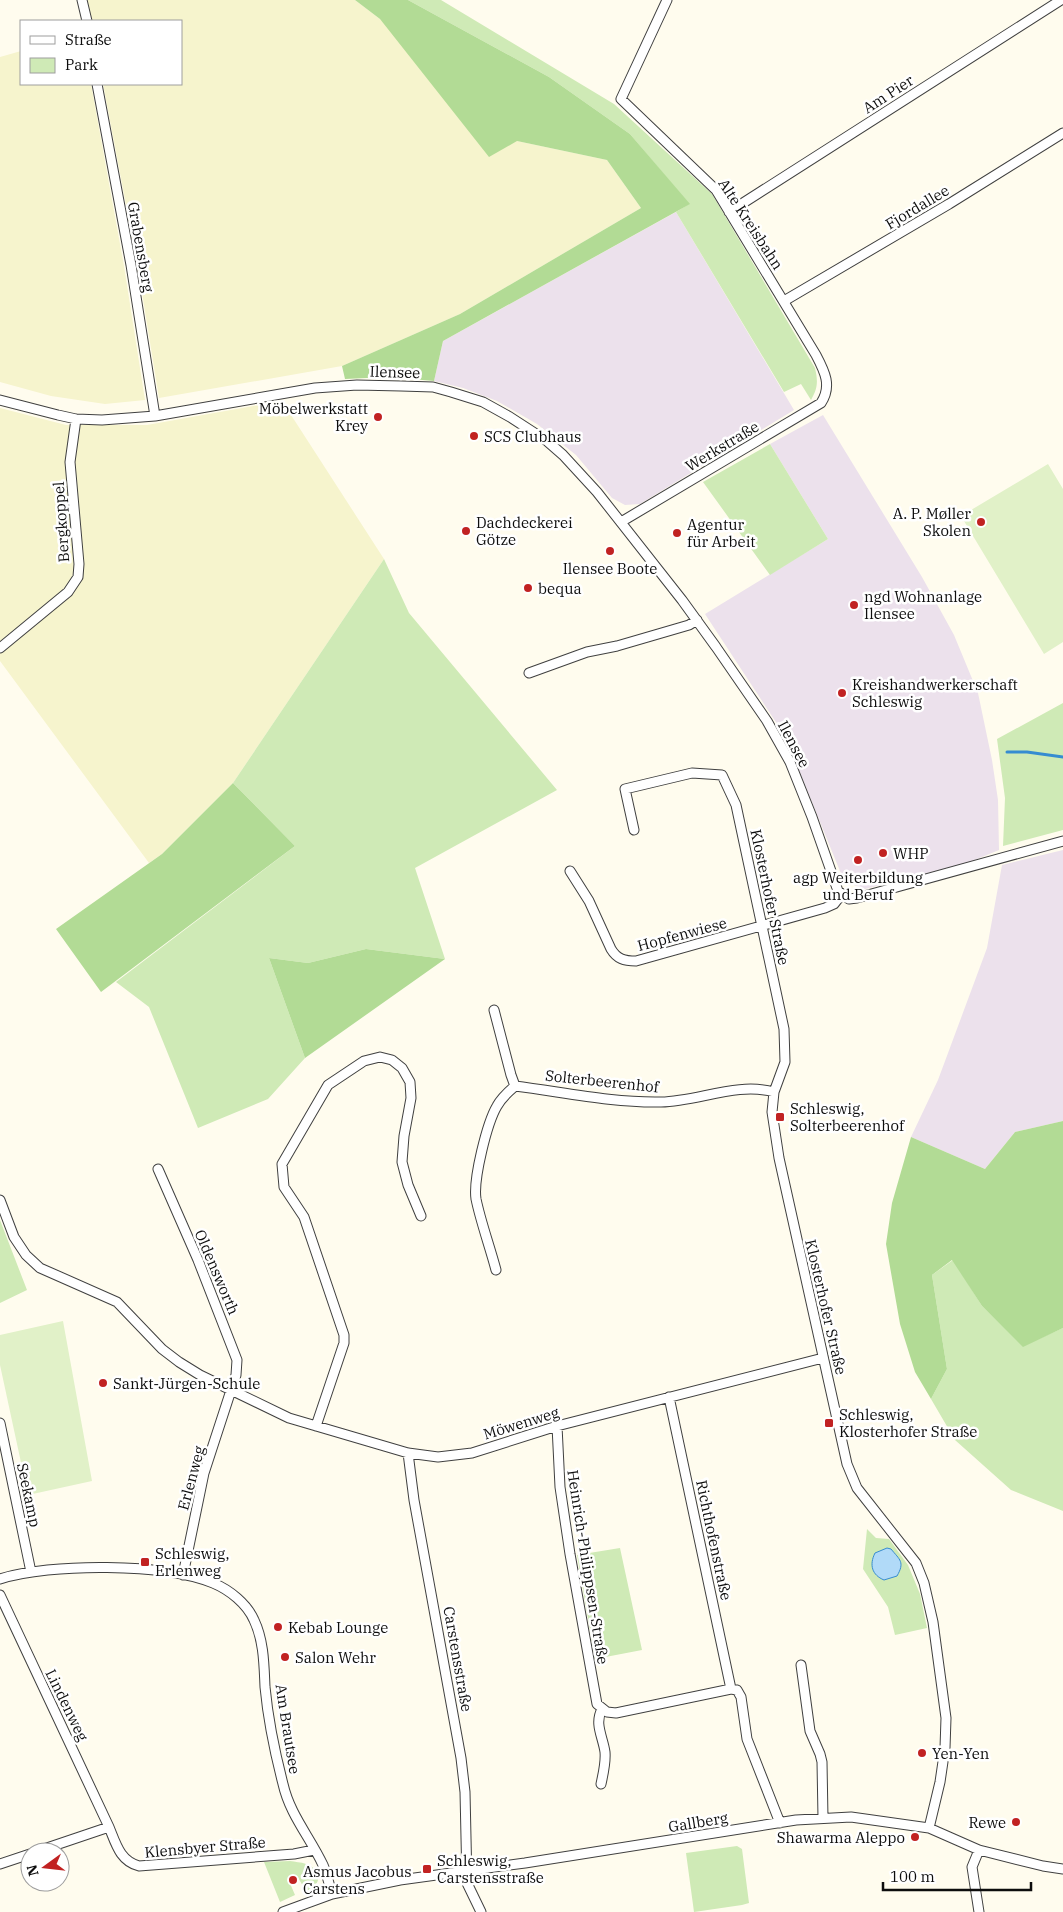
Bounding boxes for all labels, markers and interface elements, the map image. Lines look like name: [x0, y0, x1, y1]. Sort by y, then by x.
legend: [20, 20, 182, 85]
text: Straße: [65, 30, 112, 49]
text: Park: [65, 55, 98, 74]
street label: Am Pier: [859, 70, 917, 117]
street label: Alte Kreisbahn: [714, 175, 788, 274]
street label: Fjordallee: [882, 181, 952, 233]
street label: Grabensberg: [124, 200, 158, 294]
street label: Ilensee: [369, 362, 421, 382]
place label: Möbelwerkstatt Krey: [259, 399, 368, 435]
marker: Möbelwerkstatt Krey: [372, 411, 384, 423]
street label: Werkstraße: [682, 417, 762, 475]
place label: SCS Clubhaus: [484, 427, 581, 446]
marker: SCS Clubhaus: [468, 430, 480, 442]
street label: Bergkoppel: [49, 481, 73, 563]
place label: A. P. Møller Skolen: [893, 504, 971, 540]
place label: Dachdeckerei Götze: [476, 513, 573, 549]
place label: Agentur für Arbeit: [687, 515, 756, 551]
marker: A. P. Møller Skolen: [975, 516, 987, 528]
marker: Dachdeckerei Götze: [460, 525, 472, 537]
marker: Agentur für Arbeit: [671, 527, 683, 539]
marker: Ilensee Boote: [604, 545, 616, 557]
place label: Ilensee Boote: [563, 559, 657, 578]
place label: bequa: [538, 579, 582, 598]
marker: bequa: [522, 582, 534, 594]
place label: ngd Wohnanlage Ilensee: [864, 587, 982, 623]
marker: ngd Wohnanlage Ilensee: [848, 599, 860, 611]
place label: Kreishandwerkerschaft Schleswig: [852, 675, 1018, 711]
marker: Kreishandwerkerschaft Schleswig: [836, 687, 848, 699]
street label: Ilensee: [774, 717, 814, 771]
street label: Klosterhofer Straße: [746, 827, 794, 967]
place label: WHP: [893, 844, 929, 863]
marker: WHP: [877, 847, 889, 859]
marker: agp Weiterbildung und Beruf: [852, 854, 864, 866]
place label: agp Weiterbildung und Beruf: [793, 868, 923, 904]
street label: Hopfenwiese: [635, 913, 729, 955]
street label: Solterbeerenhof: [544, 1066, 661, 1097]
place label: Schleswig, Solterbeerenhof: [790, 1099, 905, 1135]
marker: Schleswig, Solterbeerenhof: [774, 1111, 786, 1123]
street label: Oldensworth: [191, 1227, 243, 1317]
street label: Klosterhofer Straße: [801, 1237, 851, 1377]
place label: Sankt-Jürgen-Schule: [113, 1374, 260, 1393]
marker: Sankt-Jürgen-Schule: [97, 1377, 109, 1389]
street label: Möwenweg: [481, 1402, 561, 1444]
place label: Schleswig, Klosterhofer Straße: [839, 1405, 977, 1441]
marker: Schleswig, Klosterhofer Straße: [823, 1417, 835, 1429]
street label: Erlenweg: [173, 1444, 209, 1512]
street label: Seekamp: [13, 1461, 45, 1529]
street label: Heinrich-Philippsen-Straße: [563, 1468, 613, 1666]
street label: Richthofenstraße: [692, 1478, 736, 1602]
place label: Schleswig, Erlenweg: [155, 1544, 229, 1580]
marker: Schleswig, Erlenweg: [139, 1556, 151, 1568]
street label: Carstensstraße: [439, 1605, 477, 1713]
place label: Kebab Lounge: [288, 1618, 388, 1637]
marker: Kebab Lounge: [272, 1621, 284, 1633]
place label: Salon Wehr: [295, 1648, 376, 1667]
marker: Salon Wehr: [279, 1651, 291, 1663]
street label: Lindenweg: [41, 1666, 93, 1744]
street label: Am Brautsee: [272, 1683, 304, 1775]
place label: Yen-Yen: [932, 1744, 990, 1763]
marker: Yen-Yen: [916, 1747, 928, 1759]
street label: Gallberg: [667, 1808, 729, 1836]
place label: Rewe: [969, 1813, 1006, 1832]
marker: Rewe: [1010, 1816, 1022, 1828]
place label: Shawarma Aleppo: [777, 1828, 905, 1847]
marker: Shawarma Aleppo: [909, 1831, 921, 1843]
street label: Klensbyer Straße: [144, 1832, 266, 1862]
north arrow: [20, 1842, 70, 1892]
place label: Schleswig, Carstensstraße: [437, 1851, 544, 1887]
scale bar: [883, 1860, 1030, 1892]
place label: Asmus Jacobus Carstens: [303, 1862, 412, 1898]
text: N: [22, 1863, 43, 1878]
marker: Schleswig, Carstensstraße: [421, 1863, 433, 1875]
text: 100 m: [890, 1867, 935, 1886]
marker: Asmus Jacobus Carstens: [287, 1874, 299, 1886]

